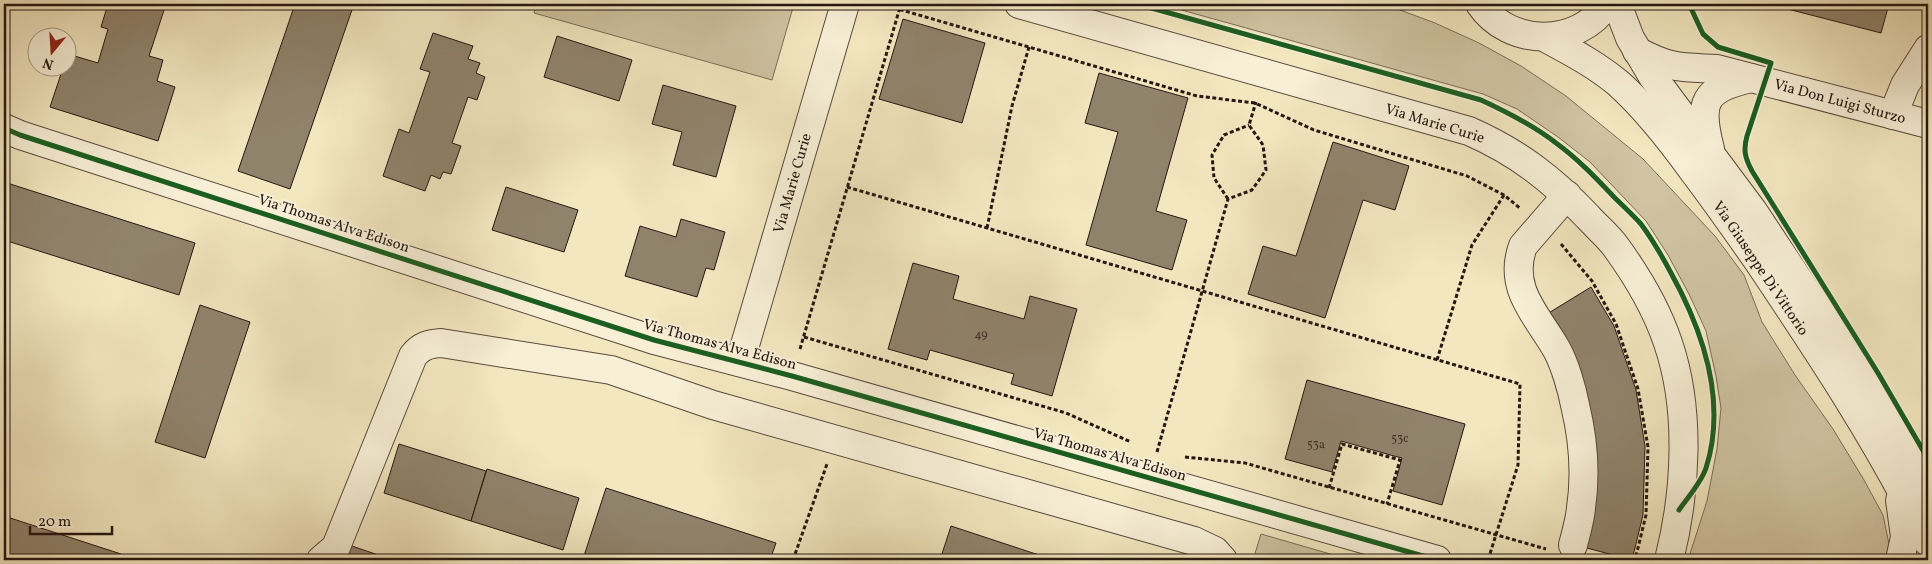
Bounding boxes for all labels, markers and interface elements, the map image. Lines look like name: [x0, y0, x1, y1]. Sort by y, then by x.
north arrow: [28, 28, 78, 78]
text: N: [41, 52, 56, 74]
street label: Via Don Luigi Sturzo: [1771, 75, 1908, 130]
street label: Via Marie Curie: [1382, 99, 1487, 150]
street label: Via Marie Curie: [769, 131, 818, 236]
street label: Via Thomas Alva Edison: [255, 190, 412, 259]
street label: Via Giuseppe Di Vittorio: [1707, 197, 1813, 340]
street label: Via Thomas Alva Edison: [640, 315, 799, 376]
house number: 49: [974, 327, 988, 343]
street label: Via Thomas Alva Edison: [1031, 424, 1189, 487]
house number: 53c: [1391, 431, 1409, 447]
house number: 53a: [1307, 437, 1325, 453]
scale bar: [30, 504, 112, 536]
text: 20 m: [38, 512, 71, 533]

